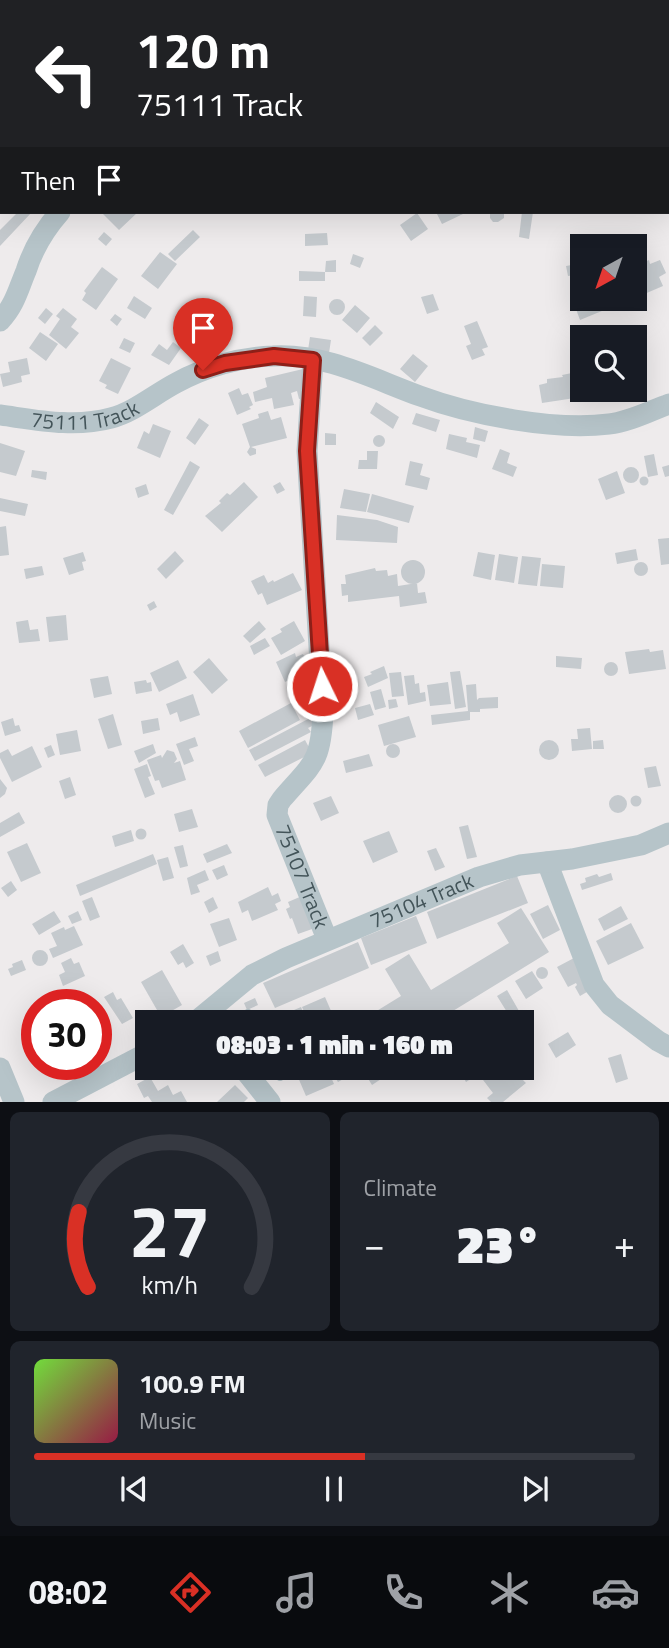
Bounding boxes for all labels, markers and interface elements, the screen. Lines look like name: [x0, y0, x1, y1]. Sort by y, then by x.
text: 120 m: [136, 12, 270, 87]
icon: left: [21, 28, 112, 119]
text: 75111 Track: [136, 80, 303, 128]
text: Then: [21, 161, 76, 200]
icon: arrive: [90, 161, 128, 199]
north arrow: [570, 234, 648, 312]
map controls: [570, 234, 647, 402]
pin: [173, 298, 233, 370]
icon: arrive: [184, 309, 222, 347]
button: search: [570, 325, 647, 402]
street label: 75111 Track: [29, 392, 145, 438]
position arrow: [285, 649, 359, 723]
street label: 75107 Track: [267, 819, 338, 933]
street label: 75104 Track: [364, 864, 478, 936]
speed limit sign: 30: [21, 989, 112, 1080]
text: 08:03 · 1 min · 160 m: [216, 1025, 453, 1064]
text: Climate: [364, 1170, 437, 1205]
text: 27: [129, 1176, 211, 1286]
text: 23°: [456, 1204, 542, 1283]
text: −: [364, 1215, 385, 1273]
text: +: [614, 1215, 635, 1273]
text: km/h: [141, 1266, 198, 1304]
text: 100.9 FM: [139, 1364, 246, 1403]
text: Music: [139, 1403, 196, 1438]
icon: previous: [115, 1470, 153, 1508]
icon: pause: [315, 1470, 353, 1508]
icon: next: [516, 1470, 554, 1508]
text: 08:02: [29, 1568, 109, 1616]
icon: directions: [166, 1568, 215, 1617]
icon: music: [272, 1568, 321, 1617]
icon: phone: [379, 1568, 428, 1617]
icon: climate: [485, 1568, 534, 1617]
icon: car: [591, 1568, 640, 1617]

